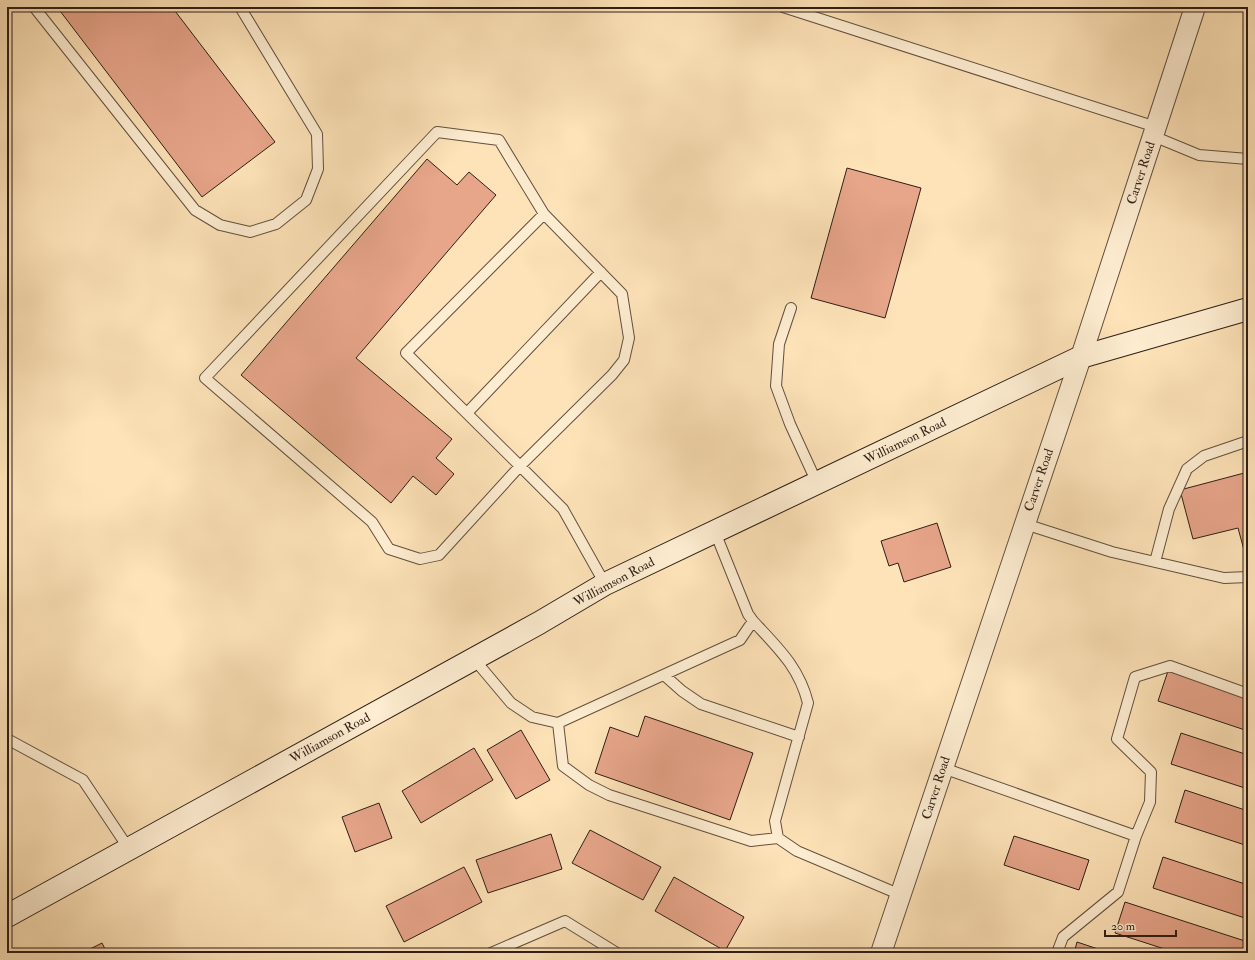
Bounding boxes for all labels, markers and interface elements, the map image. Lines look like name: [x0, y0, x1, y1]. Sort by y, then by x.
street label: Carver Road: [1123, 139, 1159, 207]
street label: Williamson Road: [860, 414, 949, 468]
street label: Carver Road: [1021, 446, 1057, 514]
street label: Williamson Road: [570, 554, 658, 611]
street label: Williamson Road: [286, 709, 374, 767]
street label: Carver Road: [918, 754, 954, 822]
scale bar: [1105, 912, 1176, 938]
text: 20 m: [1111, 919, 1136, 934]

